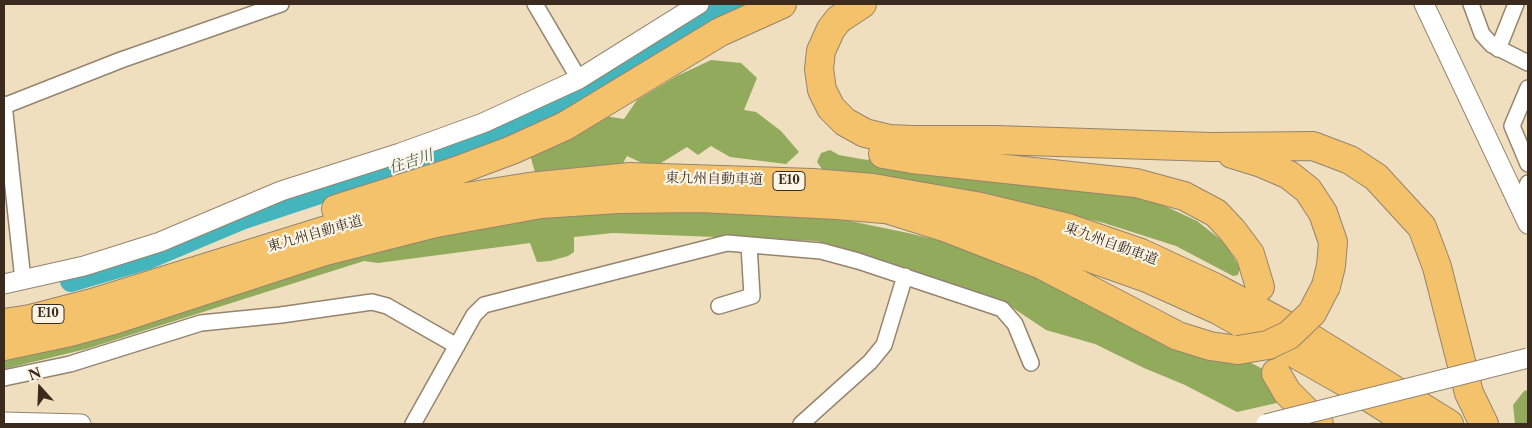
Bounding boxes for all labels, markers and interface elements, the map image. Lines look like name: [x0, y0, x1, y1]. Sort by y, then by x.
water label: 住吉川: [387, 146, 435, 178]
street label: 東九州自動車道: [665, 170, 763, 188]
road number: E10: [773, 172, 805, 190]
street label: 東九州自動車道: [266, 212, 364, 256]
street label: 東九州自動車道: [1062, 219, 1160, 269]
road number: E10: [32, 304, 64, 324]
north arrow: [15, 363, 65, 413]
text: N: [26, 363, 44, 384]

